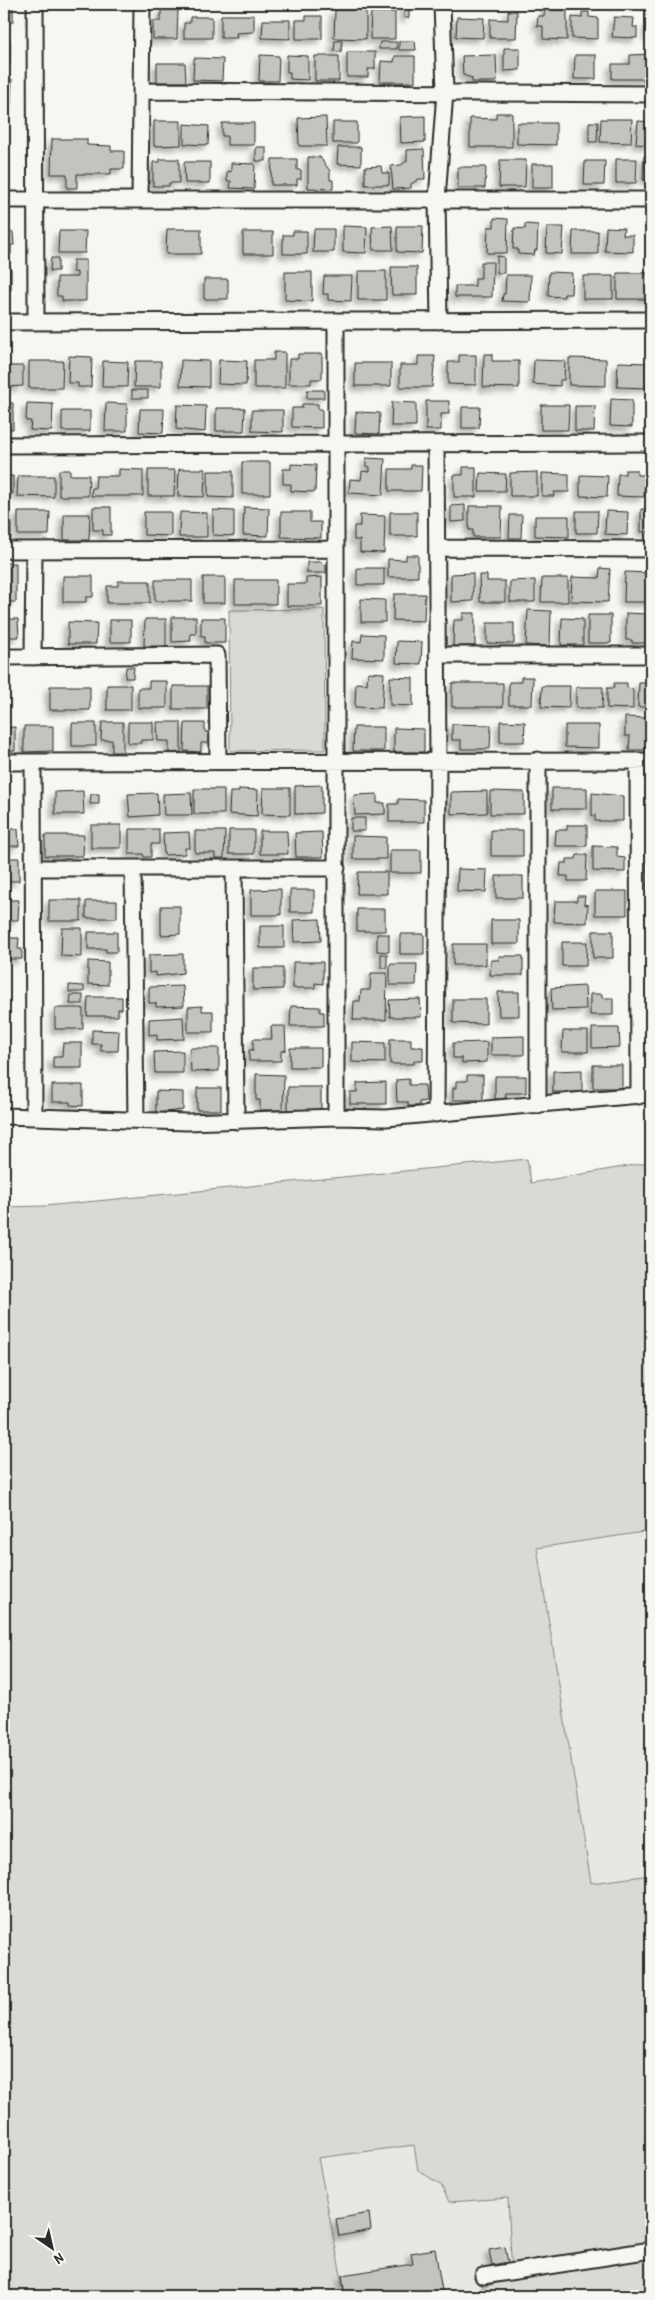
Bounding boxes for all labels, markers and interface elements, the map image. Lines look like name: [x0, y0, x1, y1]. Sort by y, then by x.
north arrow: [28, 2222, 78, 2272]
text: N: [51, 2249, 68, 2269]

